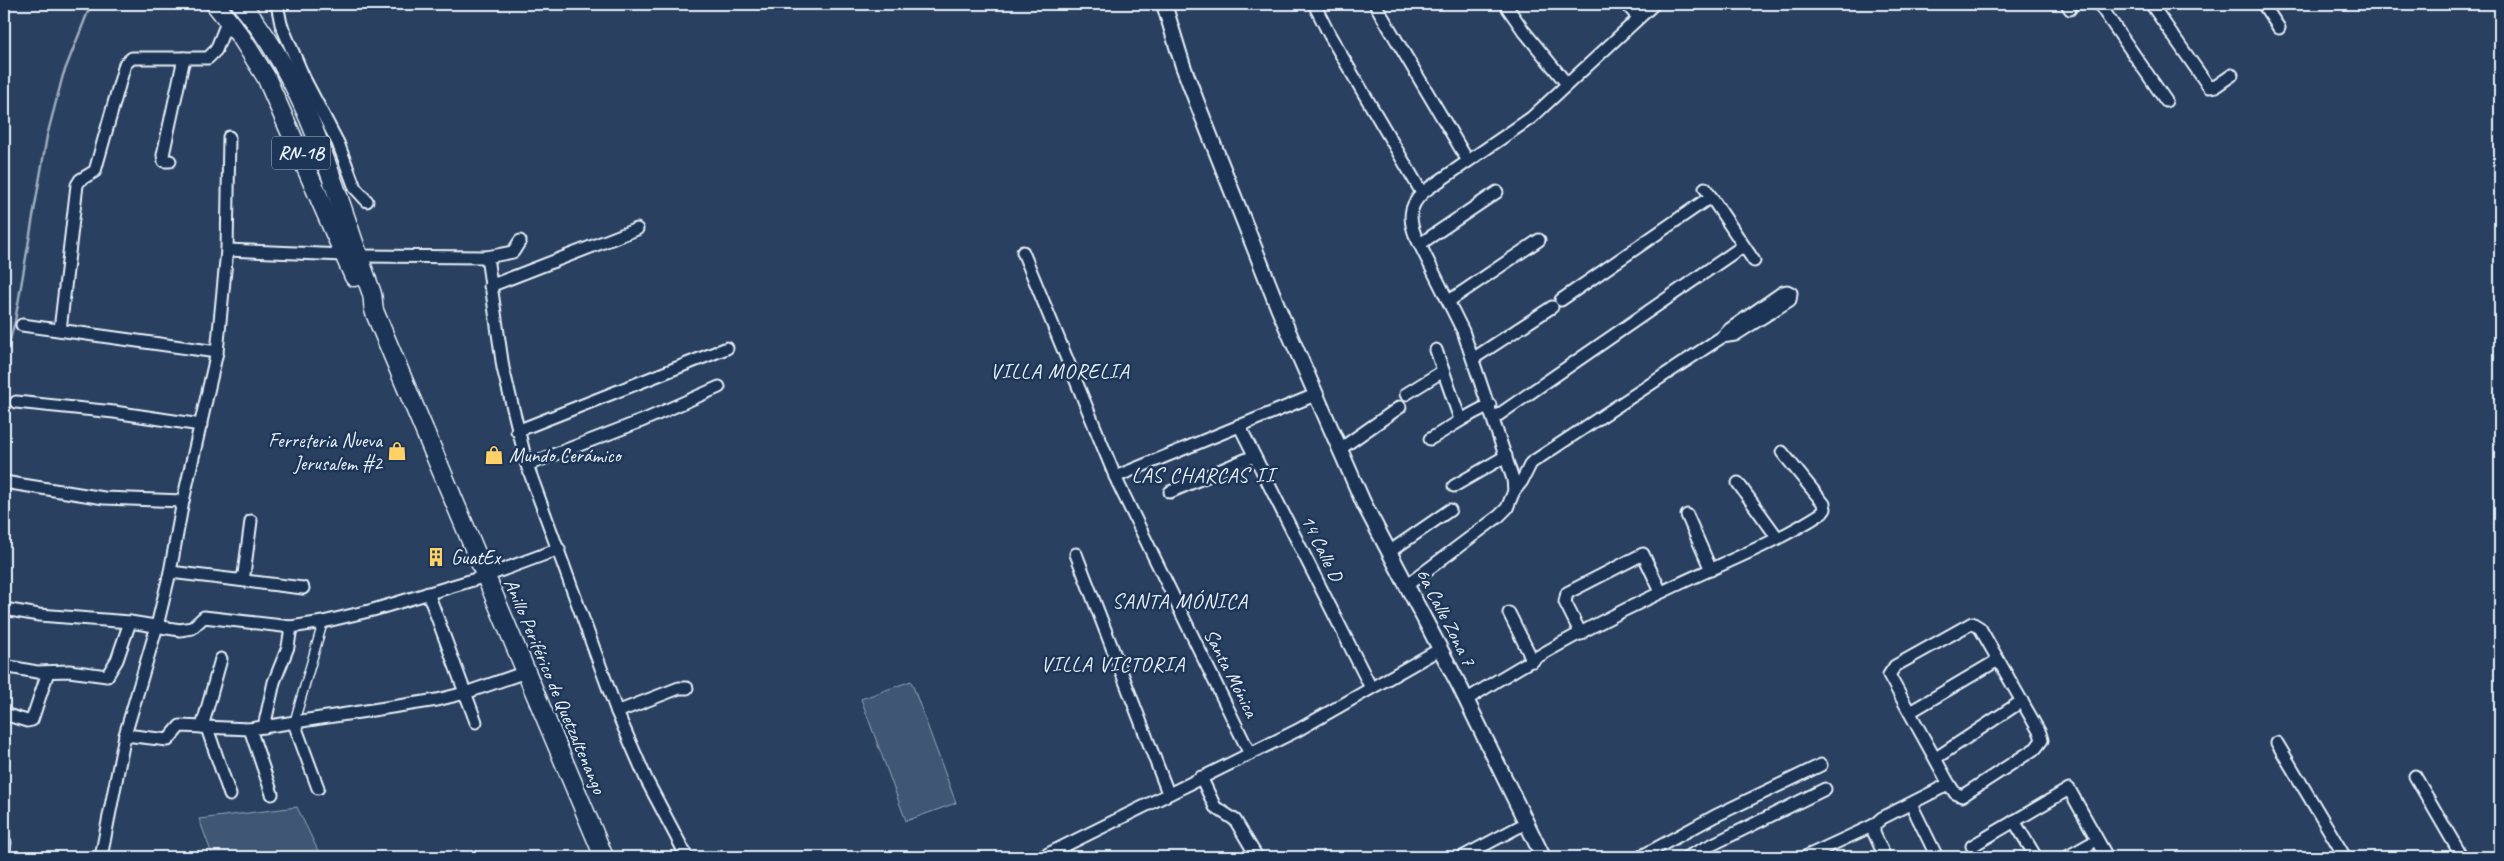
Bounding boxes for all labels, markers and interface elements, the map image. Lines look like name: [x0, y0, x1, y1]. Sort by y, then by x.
road number: RN-1B: [272, 136, 330, 170]
district label: VILLA MORELIA: [990, 358, 1130, 384]
place label: Ferreteria Nueva Jerusalem #2: [268, 428, 384, 476]
shop icon: Ferreteria Nueva Jerusalem #2: [386, 440, 408, 462]
place label: Mundo Cerámico: [509, 443, 622, 468]
shop icon: Mundo Cerámico: [483, 444, 505, 466]
district label: LAS CHARCAS II: [1131, 462, 1278, 488]
street label: 14 Calle D: [1295, 511, 1349, 587]
place label: GuatEx: [451, 545, 502, 570]
building icon: GuatEx: [425, 546, 447, 568]
street label: 6a Calle Zona 7: [1411, 564, 1482, 671]
street label: Anillo Periférico de Quetzaltenango: [498, 575, 612, 798]
district label: SANTA MÓNICA: [1112, 588, 1248, 614]
street label: Santa Mónica: [1198, 625, 1265, 723]
district label: VILLA VICTORIA: [1041, 651, 1186, 677]

